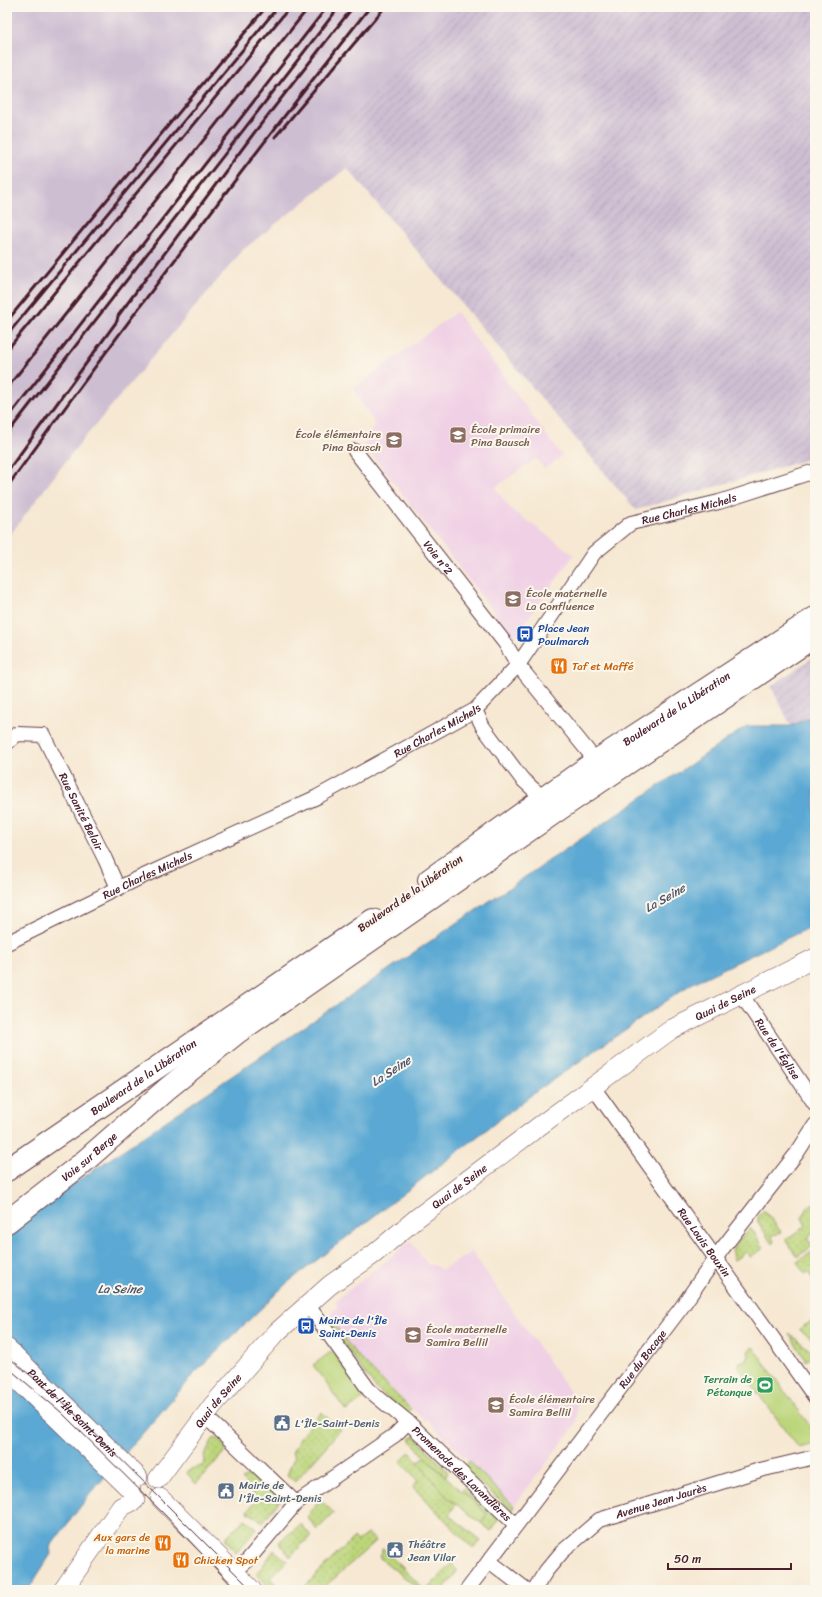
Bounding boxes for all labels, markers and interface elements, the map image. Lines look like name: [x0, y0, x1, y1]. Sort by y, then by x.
place label: École primaire Pina Bausch: [471, 420, 541, 452]
place label: École élémentaire Pina Bausch: [295, 425, 382, 457]
school or university icon: École primaire Pina Bausch: [448, 425, 468, 445]
school or university icon: École élémentaire Pina Bausch: [384, 430, 404, 450]
street label: Rue Charles Michels: [640, 488, 740, 530]
street label: Voie n°2: [418, 536, 458, 580]
place label: École maternelle La Confluence: [526, 584, 608, 616]
school or university icon: École maternelle La Confluence: [503, 589, 523, 609]
place label: Place Jean Poulmarch: [538, 619, 589, 651]
bus stop icon: Place Jean Poulmarch: [515, 624, 535, 644]
restaurant icon: Taf et Maffé: [549, 656, 569, 676]
place label: Taf et Maffé: [572, 657, 634, 676]
street label: Boulevard de la Libération: [619, 667, 734, 751]
street label: Rue Charles Michels: [390, 699, 487, 763]
street label: Rue Sanité Belair: [53, 770, 109, 855]
street label: Rue Charles Michels: [99, 846, 196, 905]
street label: Boulevard de la Libération: [354, 850, 467, 937]
water label: La Seine: [640, 876, 691, 919]
street label: Quai de Seine: [692, 980, 760, 1026]
street label: Rue de l'Église: [750, 1014, 805, 1084]
street label: Boulevard de la Libération: [86, 1034, 201, 1121]
water label: La Seine: [366, 1049, 417, 1092]
street label: Voie sur Berge: [57, 1127, 122, 1187]
street label: Quai de Seine: [428, 1159, 492, 1214]
street label: Rue Louis Bouxin: [672, 1204, 735, 1281]
water label: La Seine: [98, 1278, 144, 1300]
place label: Mairie de l'Île Saint-Denis: [319, 1311, 388, 1343]
bus stop icon: Mairie de l'Île Saint-Denis: [296, 1316, 316, 1336]
place label: École maternelle Samira Bellil: [426, 1320, 508, 1352]
school or university icon: École maternelle Samira Bellil: [403, 1325, 423, 1345]
street label: Rue du Bocage: [614, 1325, 672, 1393]
street label: Pont de l'Île Saint-Denis: [23, 1364, 122, 1462]
street label: Quai de Seine: [190, 1369, 247, 1432]
place label: Terrain de Pétanque: [703, 1370, 753, 1402]
sports icon: Terrain de Pétanque: [755, 1375, 775, 1395]
place label: École élémentaire Samira Bellil: [509, 1390, 595, 1422]
school or university icon: École élémentaire Samira Bellil: [486, 1395, 506, 1415]
public building icon: L'Île-Saint-Denis: [272, 1413, 292, 1433]
place label: L'Île-Saint-Denis: [295, 1414, 381, 1433]
street label: Promenade des Lavandières: [407, 1421, 517, 1527]
place label: Mairie de l'Île-Saint-Denis: [239, 1476, 322, 1508]
street label: Avenue Jean Jaurès: [612, 1478, 709, 1525]
public building icon: Mairie de l'Île-Saint-Denis: [216, 1481, 236, 1501]
place label: Aux gars de la marine: [93, 1528, 151, 1560]
restaurant icon: Aux gars de la marine: [153, 1533, 173, 1553]
place label: Théâtre Jean Vilar: [407, 1535, 456, 1567]
public building icon: Théâtre Jean Vilar: [385, 1540, 405, 1560]
scale bar: [668, 1545, 791, 1571]
text: 50 m: [674, 1548, 701, 1570]
restaurant icon: Chicken Spot: [171, 1550, 191, 1570]
place label: Chicken Spot: [194, 1551, 259, 1570]

